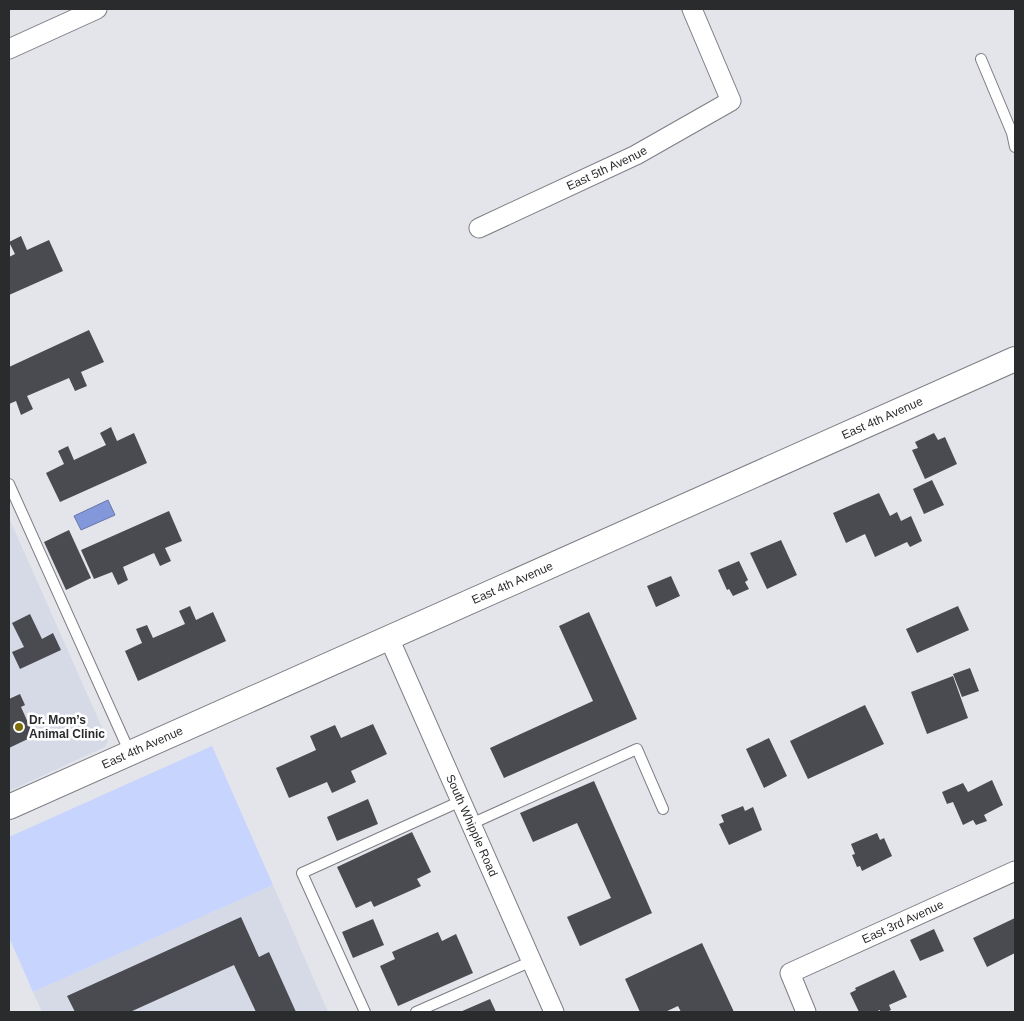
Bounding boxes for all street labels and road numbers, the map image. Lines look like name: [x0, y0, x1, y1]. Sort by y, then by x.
street label: East 5th Avenue: [564, 143, 650, 193]
street label: East 4th Avenue: [840, 394, 925, 442]
street label: East 4th Avenue: [470, 559, 555, 607]
street label: East 4th Avenue: [100, 723, 185, 772]
street label: South Whipple Road: [443, 772, 500, 879]
street label: East 3rd Avenue: [860, 897, 946, 946]

